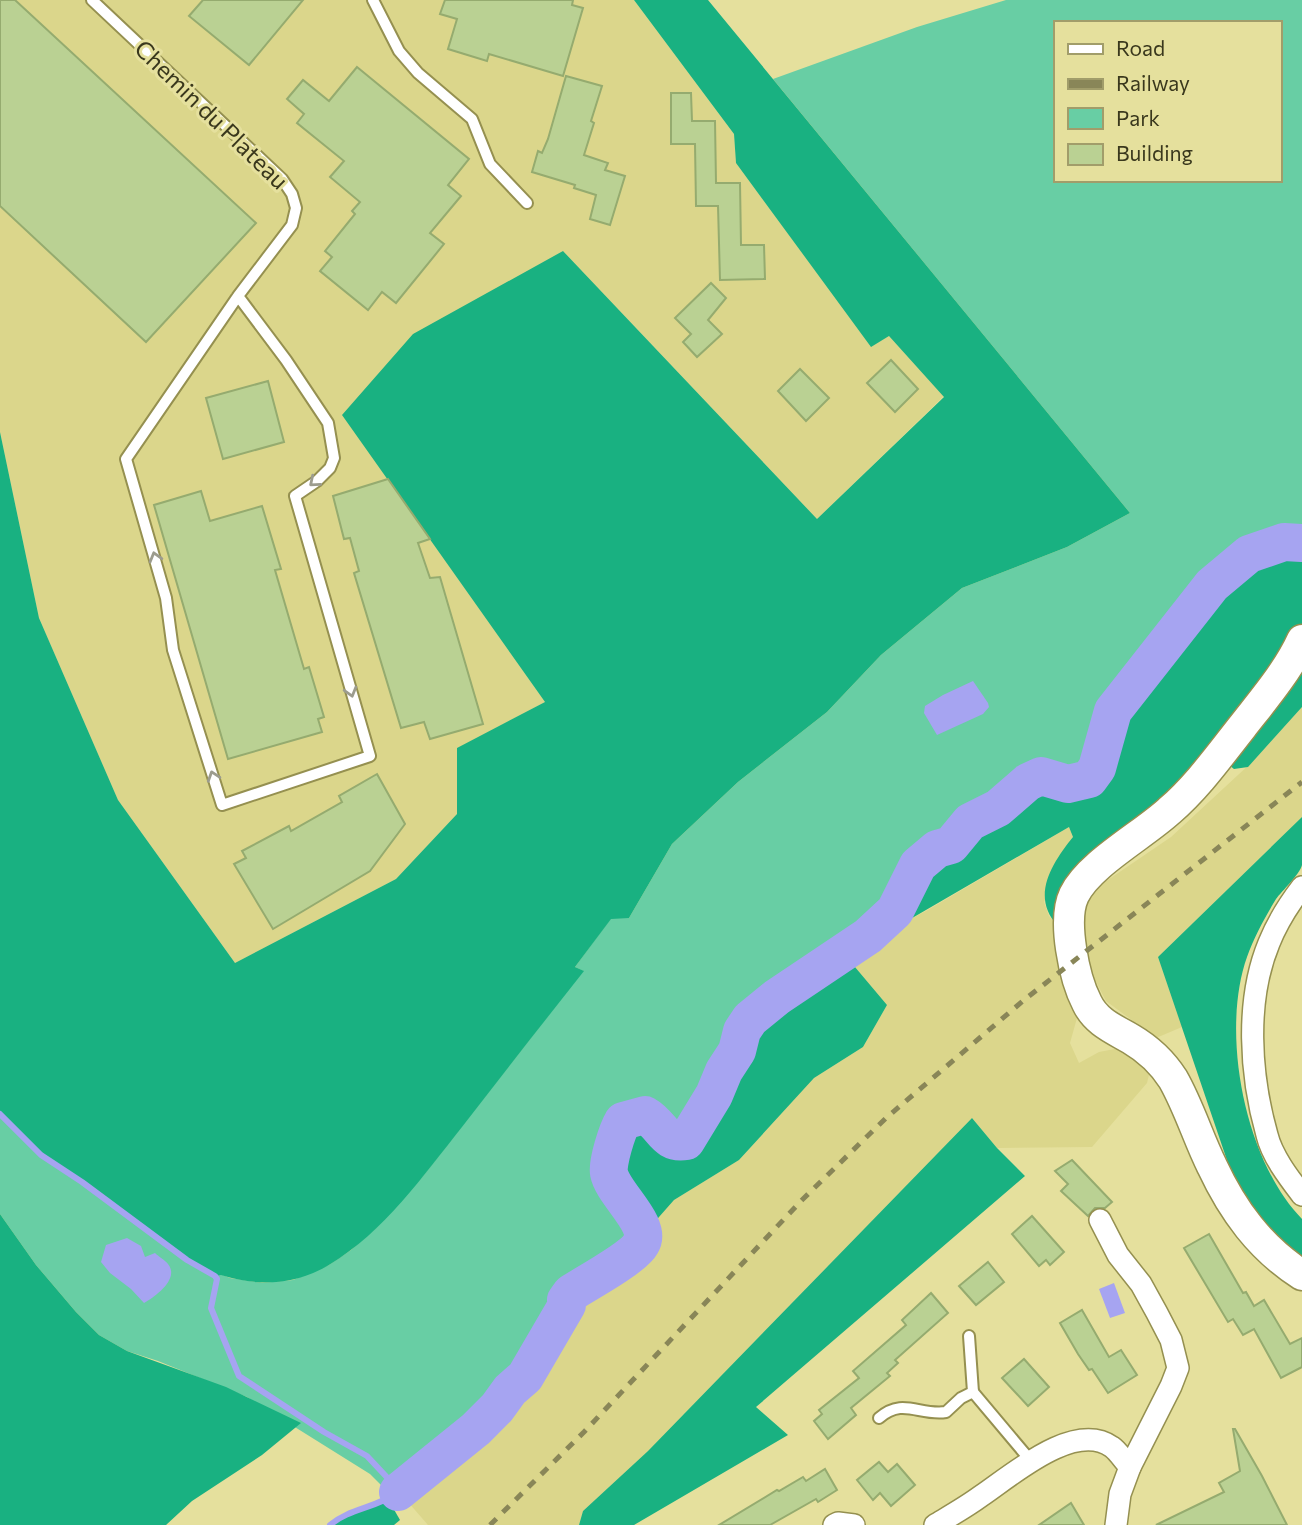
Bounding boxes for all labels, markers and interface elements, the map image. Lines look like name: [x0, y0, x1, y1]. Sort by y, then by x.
legend: [1054, 21, 1281, 182]
street label: Chemin du Plateau: [129, 33, 295, 195]
text: Road: [1116, 35, 1165, 60]
text: Railway: [1116, 70, 1190, 95]
text: Park: [1116, 105, 1160, 130]
text: Building: [1116, 140, 1193, 165]
one-way arrow: [309, 474, 322, 487]
one-way arrow: [148, 551, 163, 563]
one-way arrow: [343, 686, 358, 698]
one-way arrow: [207, 771, 222, 783]

